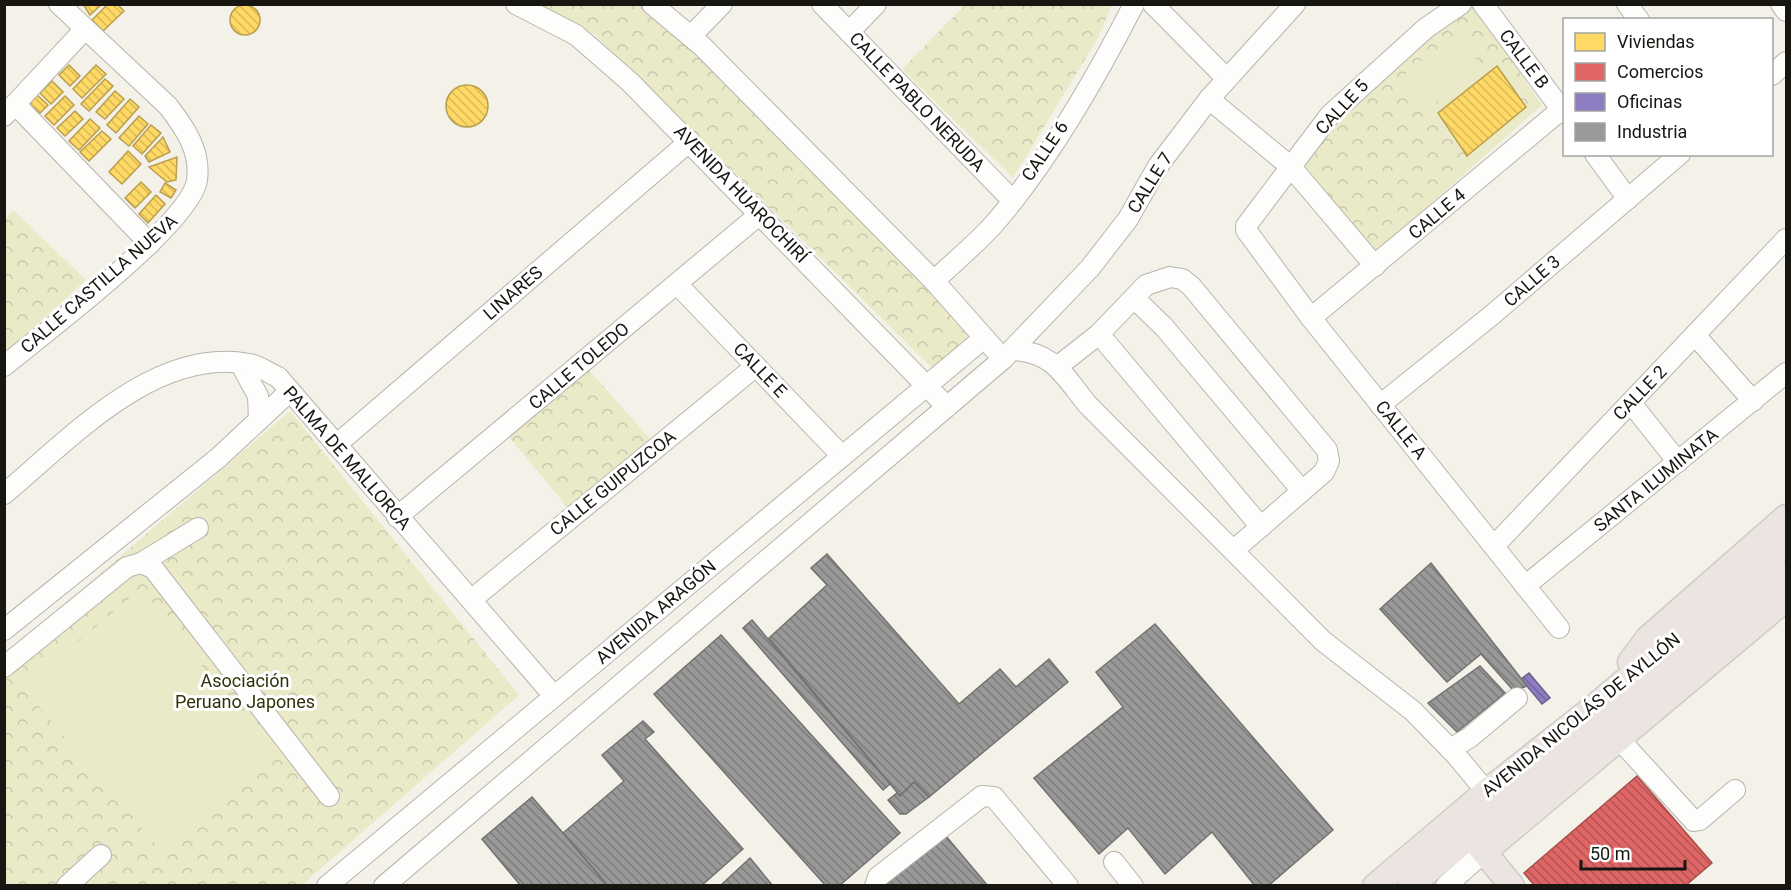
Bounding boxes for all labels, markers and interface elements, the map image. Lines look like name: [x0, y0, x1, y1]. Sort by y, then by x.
legend: [1563, 18, 1773, 156]
street label: CALLE B: [1495, 25, 1553, 92]
street label: CALLE PABLO NERUDA: [845, 28, 990, 176]
text: Viviendas: [1617, 31, 1695, 52]
text: Comercios: [1617, 61, 1704, 82]
street label: CALLE 5: [1311, 75, 1372, 139]
text: Oficinas: [1617, 91, 1682, 112]
street label: CALLE 6: [1017, 117, 1072, 185]
street label: AVENIDA HUAROCHIRÍ: [670, 120, 813, 268]
text: Industria: [1617, 121, 1687, 142]
street label: CALLE 7: [1123, 148, 1176, 217]
street label: CALLE 4: [1404, 184, 1469, 243]
street label: CALLE CASTILLA NUEVA: [16, 210, 181, 357]
street label: CALLE 3: [1499, 250, 1564, 311]
street label: LINARES: [479, 261, 547, 324]
street label: CALLE TOLEDO: [524, 318, 633, 414]
street label: CALLE E: [729, 338, 791, 401]
street label: CALLE 2: [1609, 361, 1671, 424]
street label: PALMA DE MALLORCA: [279, 382, 416, 534]
street label: CALLE A: [1371, 396, 1432, 463]
street label: SANTA ILUMINATA: [1590, 423, 1722, 536]
street label: CALLE GUIPUZCOA: [546, 425, 680, 540]
street label: AVENIDA ARAGÓN: [591, 555, 720, 668]
street label: AVENIDA NICOLÁS DE AYLLÓN: [1477, 628, 1684, 801]
park label: Asociación Peruano Japones: [175, 670, 315, 712]
scale bar: [1581, 833, 1684, 871]
text: 50 m: [1590, 843, 1630, 864]

